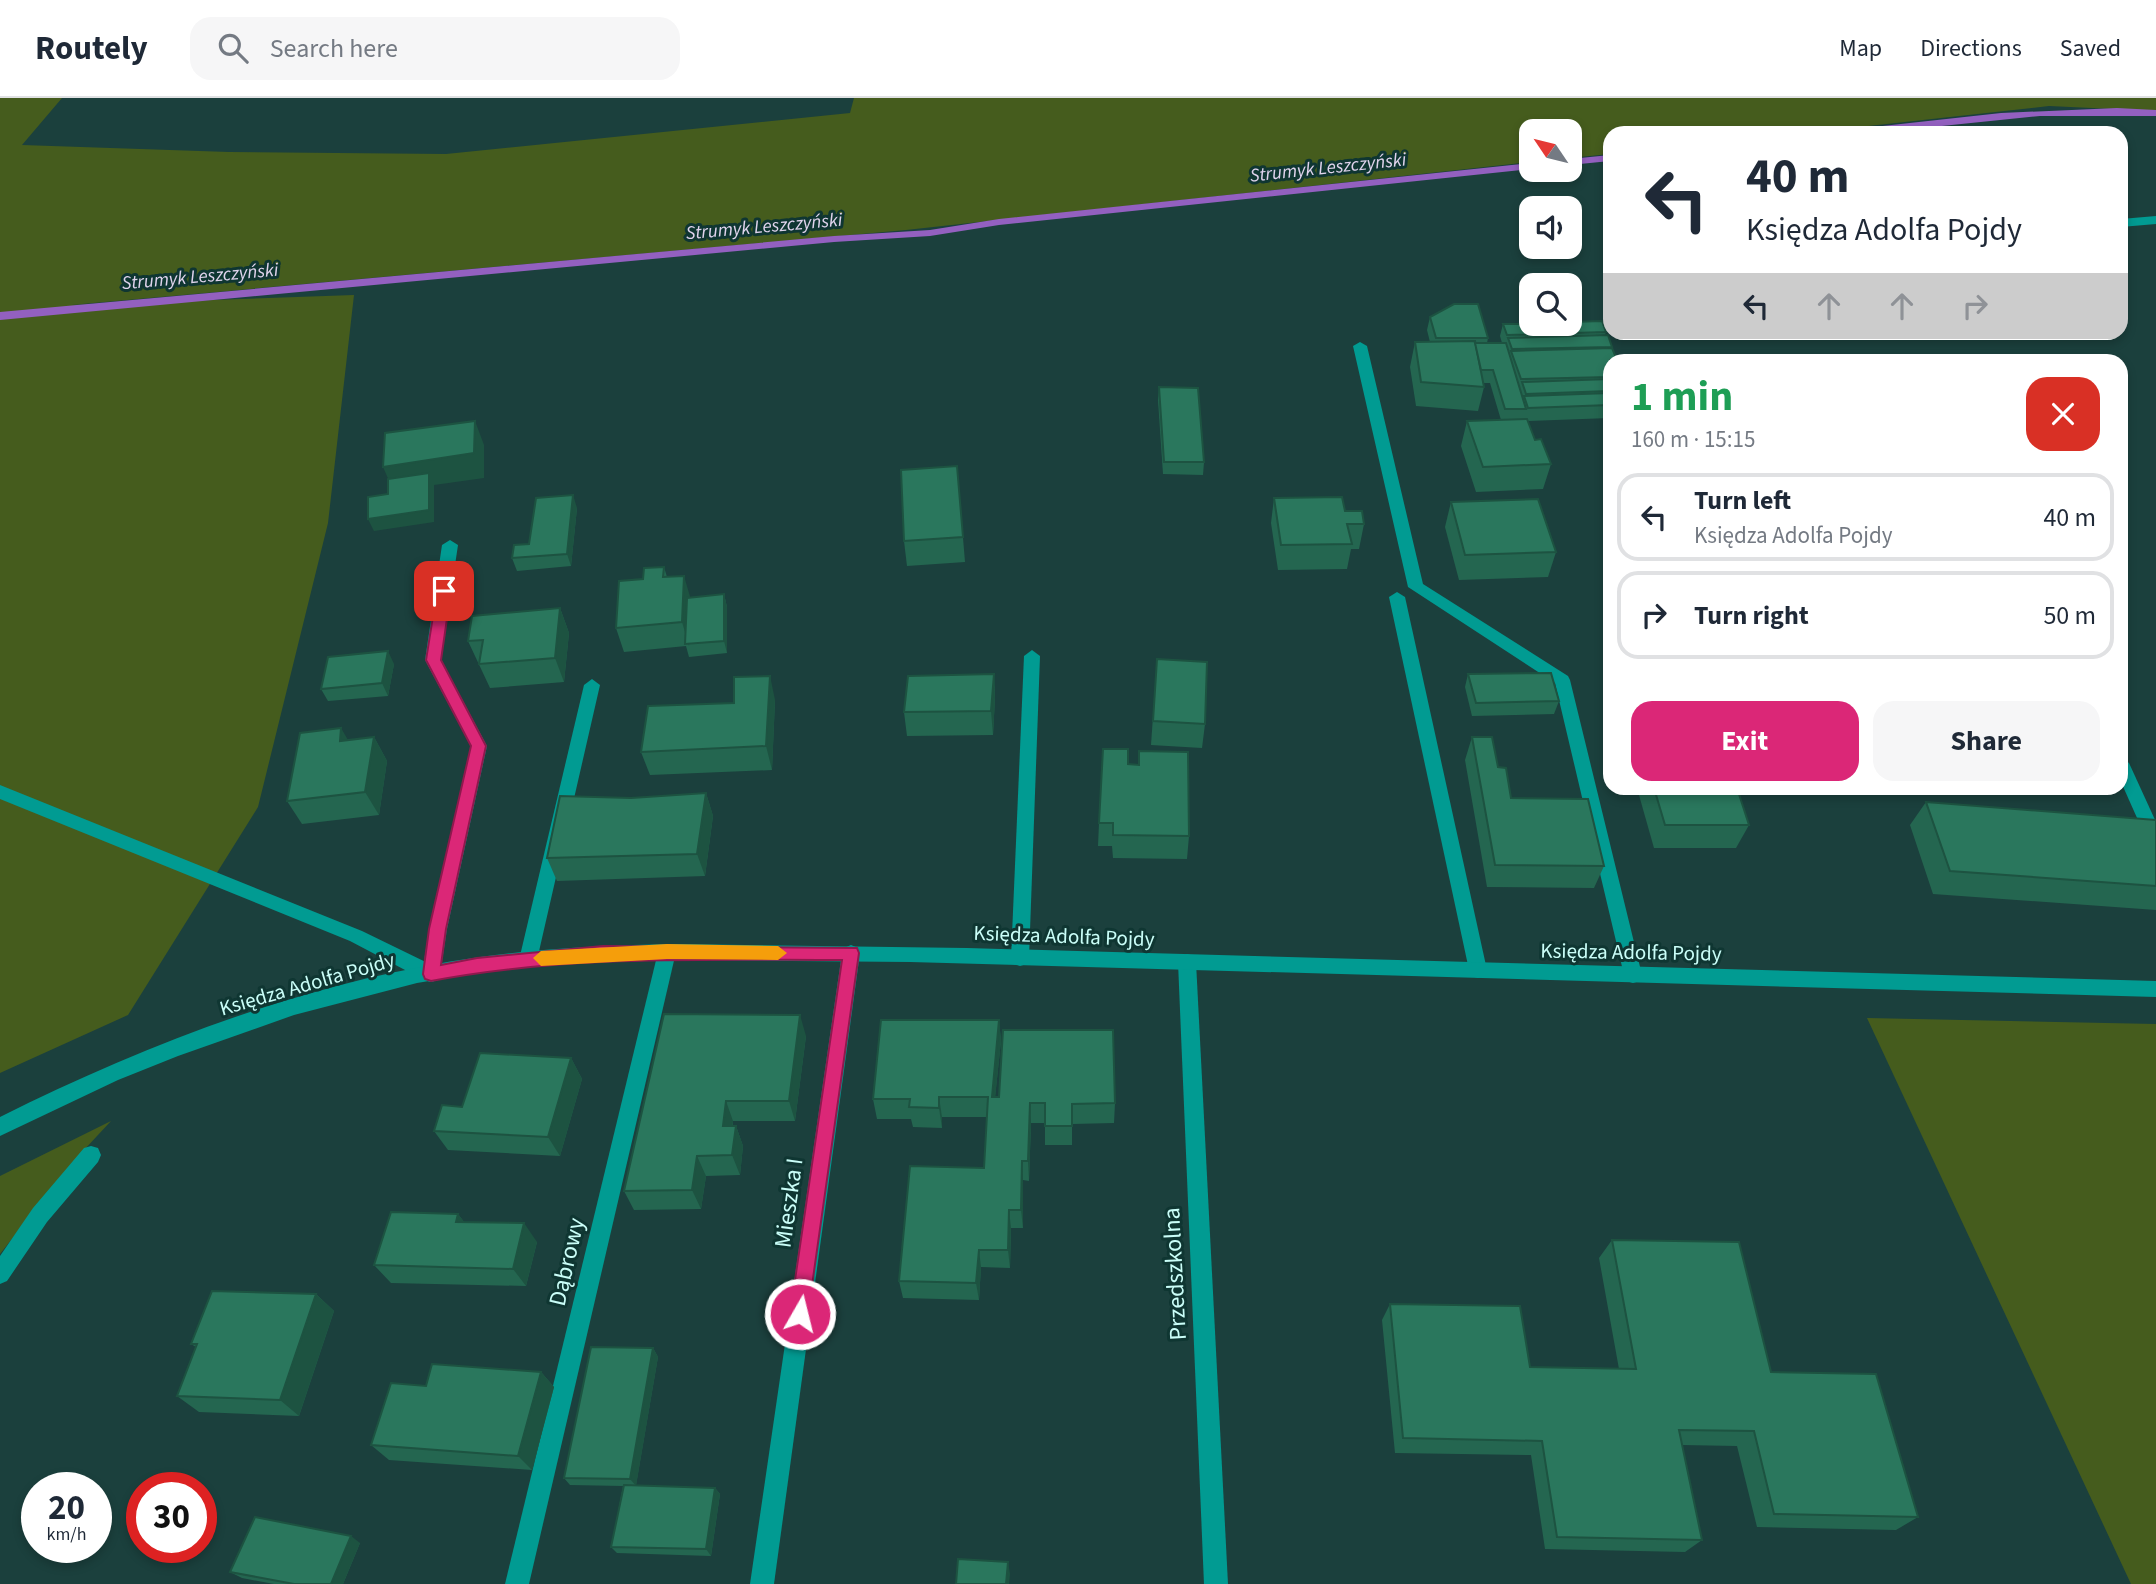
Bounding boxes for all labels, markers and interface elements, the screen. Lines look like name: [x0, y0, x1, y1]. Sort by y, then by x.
search box: [190, 17, 680, 80]
text: Routely: [35, 25, 148, 72]
icon: search: [214, 29, 252, 67]
text: Search here: [270, 30, 398, 67]
text: Map: [1839, 31, 1882, 66]
text: Directions: [1920, 31, 2022, 66]
text: Saved: [2060, 31, 2121, 66]
north arrow: [1519, 119, 1582, 182]
map controls: [1519, 119, 1582, 336]
text: 40 m: [1746, 142, 1850, 212]
water label: Strumyk Leszczyński: [1248, 146, 1408, 190]
icon: left: [1631, 154, 1722, 245]
button: sound: [1519, 196, 1582, 259]
water label: Strumyk Leszczyński: [684, 207, 844, 247]
text: Księdza Adolfa Pojdy: [1746, 207, 2022, 253]
water label: Strumyk Leszczyński: [120, 257, 280, 297]
button: search: [1519, 273, 1582, 336]
icon: left: [1737, 287, 1775, 325]
icon: ahead: [1810, 287, 1848, 325]
icon: ahead: [1883, 287, 1921, 325]
icon: right: [1956, 287, 1994, 325]
text: 1 min: [1631, 367, 1733, 427]
button: close: [2026, 377, 2100, 451]
text: 160 m · 15:15: [1631, 423, 1755, 456]
text: Turn left: [1694, 482, 1791, 519]
icon: left: [1635, 498, 1673, 536]
text: 40 m: [2043, 499, 2096, 536]
text: Księdza Adolfa Pojdy: [1694, 519, 1892, 552]
pin: [414, 561, 474, 621]
icon: arrive: [425, 572, 463, 610]
icon: right: [1635, 596, 1673, 634]
text: Turn right: [1694, 597, 1809, 634]
text: 50 m: [2043, 597, 2096, 634]
button: Exit: [1631, 701, 1859, 781]
button: Share: [1873, 701, 2100, 781]
street label: Księdza Adolfa Pojdy: [973, 918, 1155, 954]
street label: Księdza Adolfa Pojdy: [1540, 935, 1722, 969]
street label: Księdza Adolfa Pojdy: [216, 945, 398, 1023]
street label: Mieszka I: [765, 1156, 813, 1250]
street label: Przedszkolna: [1154, 1207, 1196, 1341]
street label: Dąbrowy: [540, 1214, 594, 1310]
position arrow: [763, 1277, 837, 1351]
speed limit sign: 30: [126, 1472, 217, 1563]
text: 20: [48, 1483, 85, 1533]
text: km/h: [47, 1522, 86, 1547]

